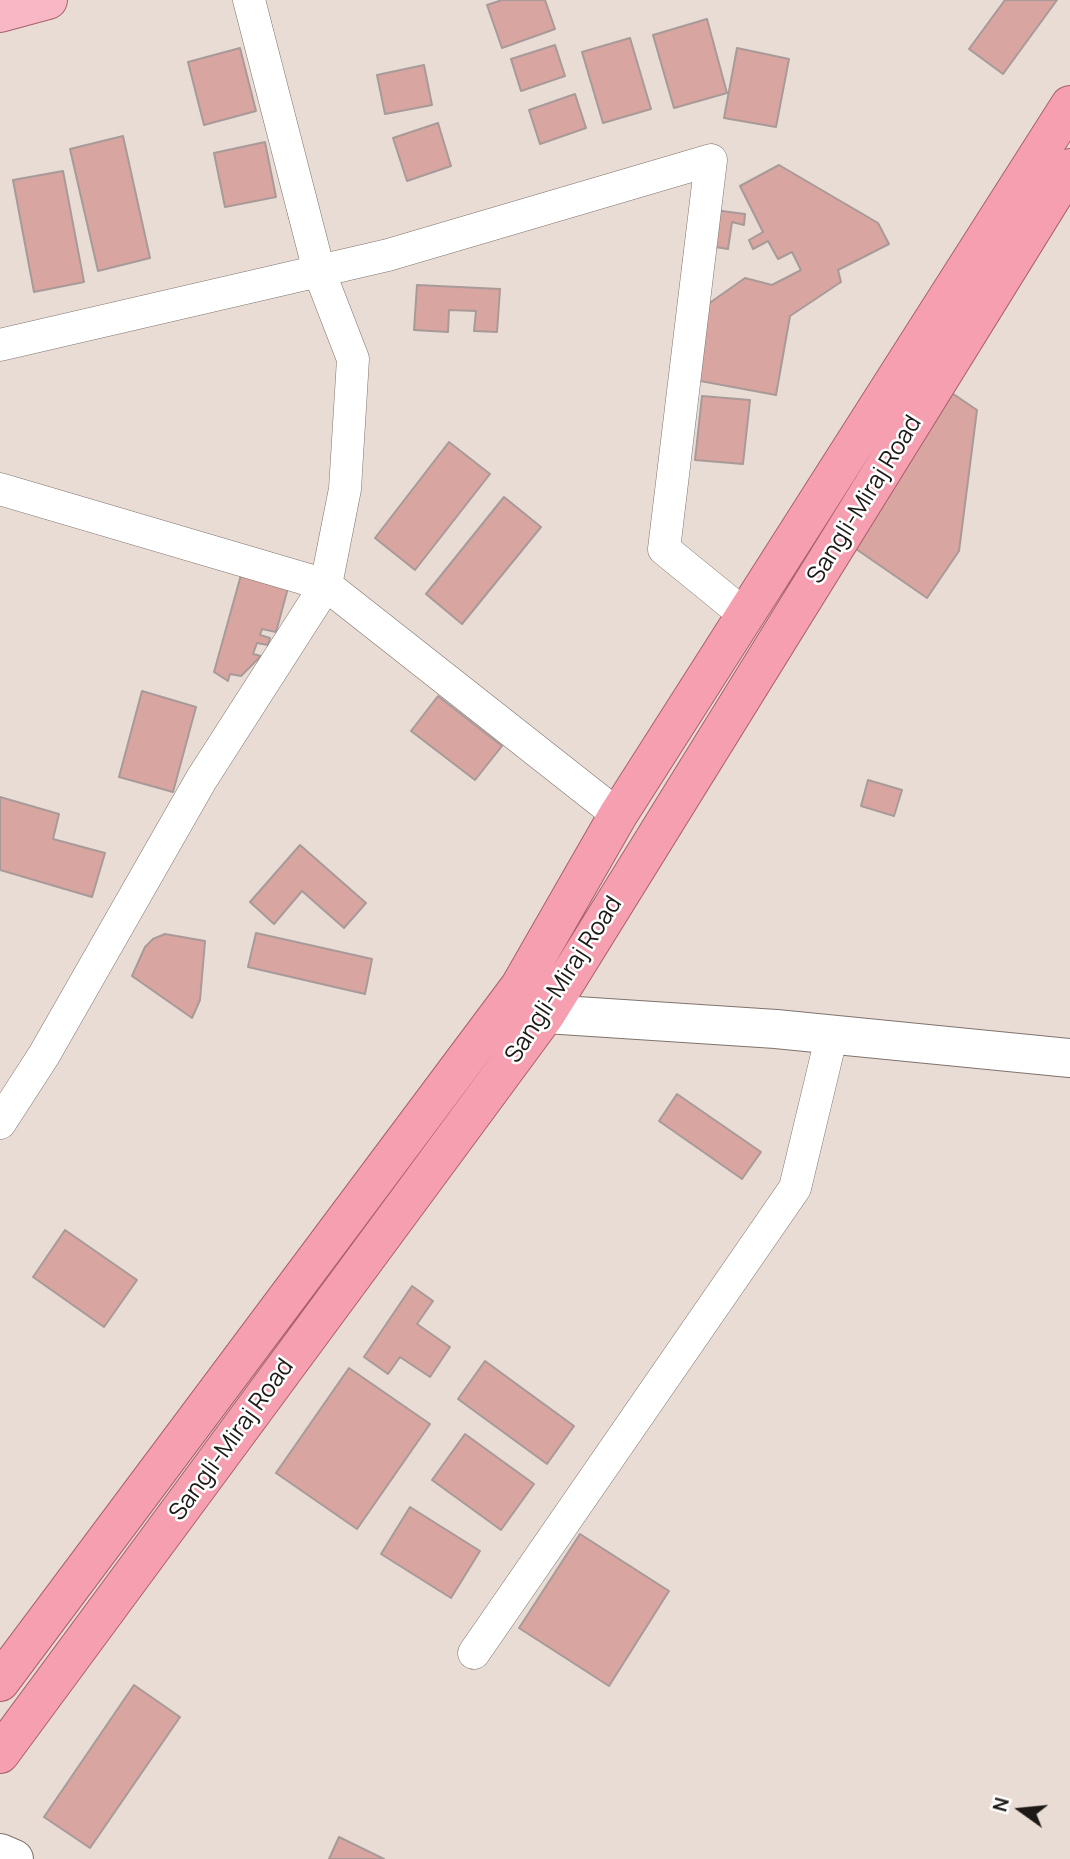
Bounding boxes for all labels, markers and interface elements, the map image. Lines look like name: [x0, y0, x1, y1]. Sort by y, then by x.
street label: Sangli-Miraj Road: [802, 411, 928, 589]
street label: Sangli-Miraj Road: [499, 891, 629, 1069]
street label: Sangli-Miraj Road: [164, 1354, 300, 1526]
north arrow: [986, 1775, 1056, 1845]
text: N: [986, 1795, 1015, 1815]

